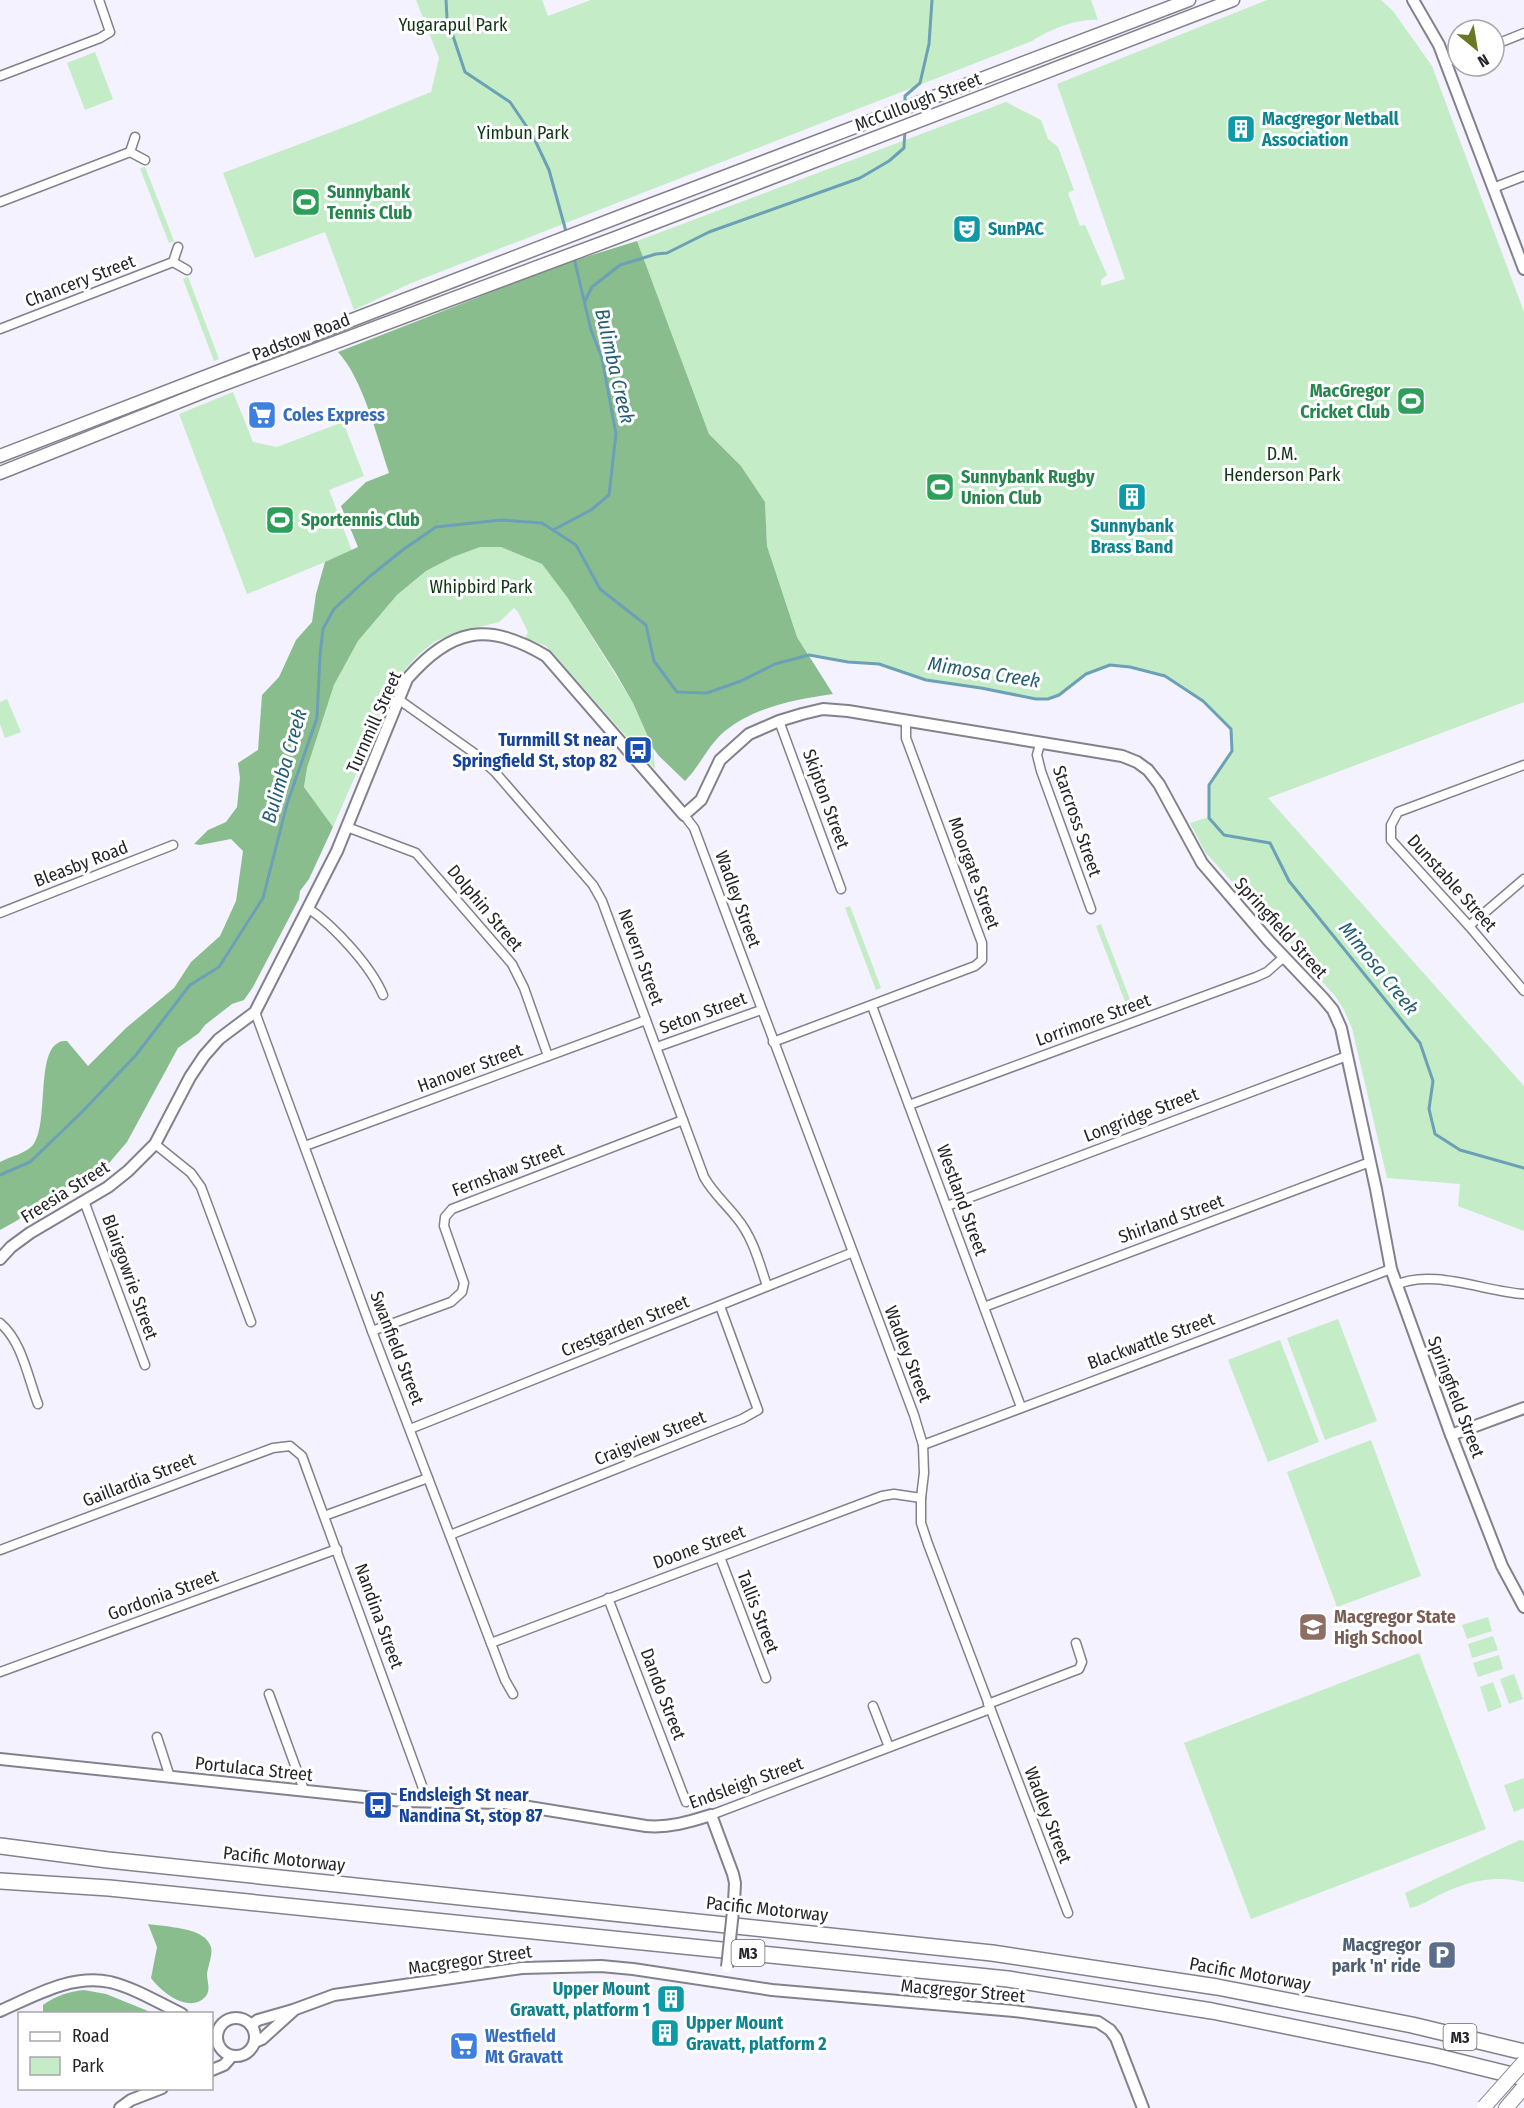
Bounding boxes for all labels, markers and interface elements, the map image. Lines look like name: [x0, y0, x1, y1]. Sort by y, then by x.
park label: Yugarapul Park: [399, 14, 508, 36]
north arrow: [1446, 18, 1506, 78]
text: N: [1474, 50, 1492, 71]
street label: McCullough Street: [852, 68, 984, 136]
place label: Macgregor Netball Association: [1261, 108, 1399, 151]
building icon: Macgregor Netball Association: [1225, 113, 1257, 145]
park label: Yimbun Park: [477, 122, 570, 144]
place label: Sunnybank Tennis Club: [327, 181, 413, 224]
sports icon: Sunnybank Tennis Club: [290, 186, 322, 218]
theatre icon: SunPAC: [951, 213, 983, 245]
place label: SunPAC: [988, 218, 1044, 240]
street label: Chancery Street: [22, 250, 138, 312]
water label: Bulimba Creek: [590, 306, 640, 426]
street label: Padstow Road: [249, 308, 353, 366]
place label: MacGregor Cricket Club: [1300, 380, 1390, 423]
sports icon: MacGregor Cricket Club: [1395, 385, 1427, 417]
supermarket icon: Coles Express: [246, 399, 278, 431]
place label: Coles Express: [283, 404, 385, 426]
park label: D.M. Henderson Park: [1224, 443, 1341, 486]
place label: Sunnybank Rugby Union Club: [961, 466, 1095, 509]
sports icon: Sunnybank Rugby Union Club: [924, 471, 956, 503]
building icon: Sunnybank Brass Band: [1116, 481, 1148, 513]
sports icon: Sportennis Club: [264, 504, 296, 536]
place label: Sportennis Club: [301, 509, 420, 531]
place label: Sunnybank Brass Band: [1090, 515, 1174, 558]
park label: Whipbird Park: [430, 576, 533, 598]
water label: Mimosa Creek: [926, 651, 1042, 693]
street label: Turnmill Street: [342, 668, 406, 776]
water label: Bulimba Creek: [256, 706, 312, 826]
place label: Turnmill St near Springfield St, stop 82: [452, 729, 617, 772]
bus stop icon: Turnmill St near Springfield St, stop 82: [622, 734, 654, 766]
street label: Skipton Street: [798, 746, 854, 852]
street label: Starcross Street: [1048, 763, 1106, 879]
street label: Moorgate Street: [944, 814, 1005, 932]
street label: Dunstable Street: [1403, 830, 1501, 936]
street label: Bleasby Road: [31, 836, 131, 892]
street label: Wadley Street: [710, 848, 766, 951]
street label: Dolphin Street: [442, 860, 528, 956]
street label: Springfield Street: [1230, 873, 1332, 983]
street label: Nevern Street: [613, 906, 669, 1008]
water label: Mimosa Creek: [1334, 916, 1424, 1020]
street label: Seton Street: [657, 987, 750, 1039]
street label: Lorrimore Street: [1033, 989, 1154, 1051]
street label: Hanover Street: [414, 1039, 526, 1097]
street label: Longridge Street: [1081, 1083, 1202, 1147]
street label: Fernshaw Street: [449, 1139, 567, 1201]
street label: Westland Street: [932, 1141, 992, 1259]
street label: Freesia Street: [17, 1156, 113, 1228]
street label: Shirland Street: [1115, 1190, 1227, 1248]
street label: Blairgowrie Street: [97, 1211, 163, 1343]
street label: Swanfield Street: [365, 1288, 429, 1408]
street label: Crestgarden Street: [558, 1290, 692, 1362]
street label: Wadley Street: [880, 1303, 936, 1405]
street label: Blackwattle Street: [1085, 1308, 1218, 1374]
street label: Springfield Street: [1423, 1333, 1489, 1461]
street label: Craigview Street: [591, 1406, 709, 1470]
street label: Gaillardia Street: [79, 1448, 199, 1512]
street label: Doone Street: [650, 1520, 748, 1574]
street label: Nandina Street: [350, 1560, 408, 1672]
street label: Gordonia Street: [105, 1565, 221, 1625]
street label: Tallis Street: [732, 1568, 784, 1656]
place label: Macgregor State High School: [1334, 1606, 1456, 1649]
school or university icon: Macgregor State High School: [1297, 1611, 1329, 1643]
street label: Dando Street: [635, 1645, 691, 1743]
street label: Portulaca Street: [194, 1752, 314, 1786]
street label: Endsleigh Street: [686, 1752, 806, 1814]
street label: Wadley Street: [1020, 1764, 1076, 1866]
place label: Endsleigh St near Nandina St, stop 87: [399, 1784, 543, 1827]
bus stop icon: Endsleigh St near Nandina St, stop 87: [362, 1789, 394, 1821]
street label: Pacific Motorway: [222, 1842, 346, 1876]
street label: Pacific Motorway: [705, 1892, 829, 1926]
place label: Macgregor park 'n' ride: [1332, 1934, 1421, 1977]
parking icon: Macgregor park 'n' ride: [1426, 1939, 1458, 1971]
street label: Macgregor Street: [407, 1940, 533, 1980]
road number: M3: [732, 1940, 764, 1966]
street label: Pacific Motorway: [1188, 1953, 1312, 1995]
street label: Macgregor Street: [900, 1975, 1026, 2007]
place label: Upper Mount Gravatt, platform 1: [510, 1978, 651, 2021]
building icon: Upper Mount Gravatt, platform 1: [655, 1983, 687, 2015]
legend: [18, 2012, 213, 2090]
place label: Upper Mount Gravatt, platform 2: [686, 2012, 827, 2055]
building icon: Upper Mount Gravatt, platform 2: [649, 2017, 681, 2049]
road number: M3: [1444, 2024, 1476, 2050]
text: Road: [72, 2025, 109, 2047]
place label: Westfield Mt Gravatt: [485, 2025, 564, 2068]
supermarket icon: Westfield Mt Gravatt: [448, 2030, 480, 2062]
text: Park: [72, 2055, 105, 2077]

